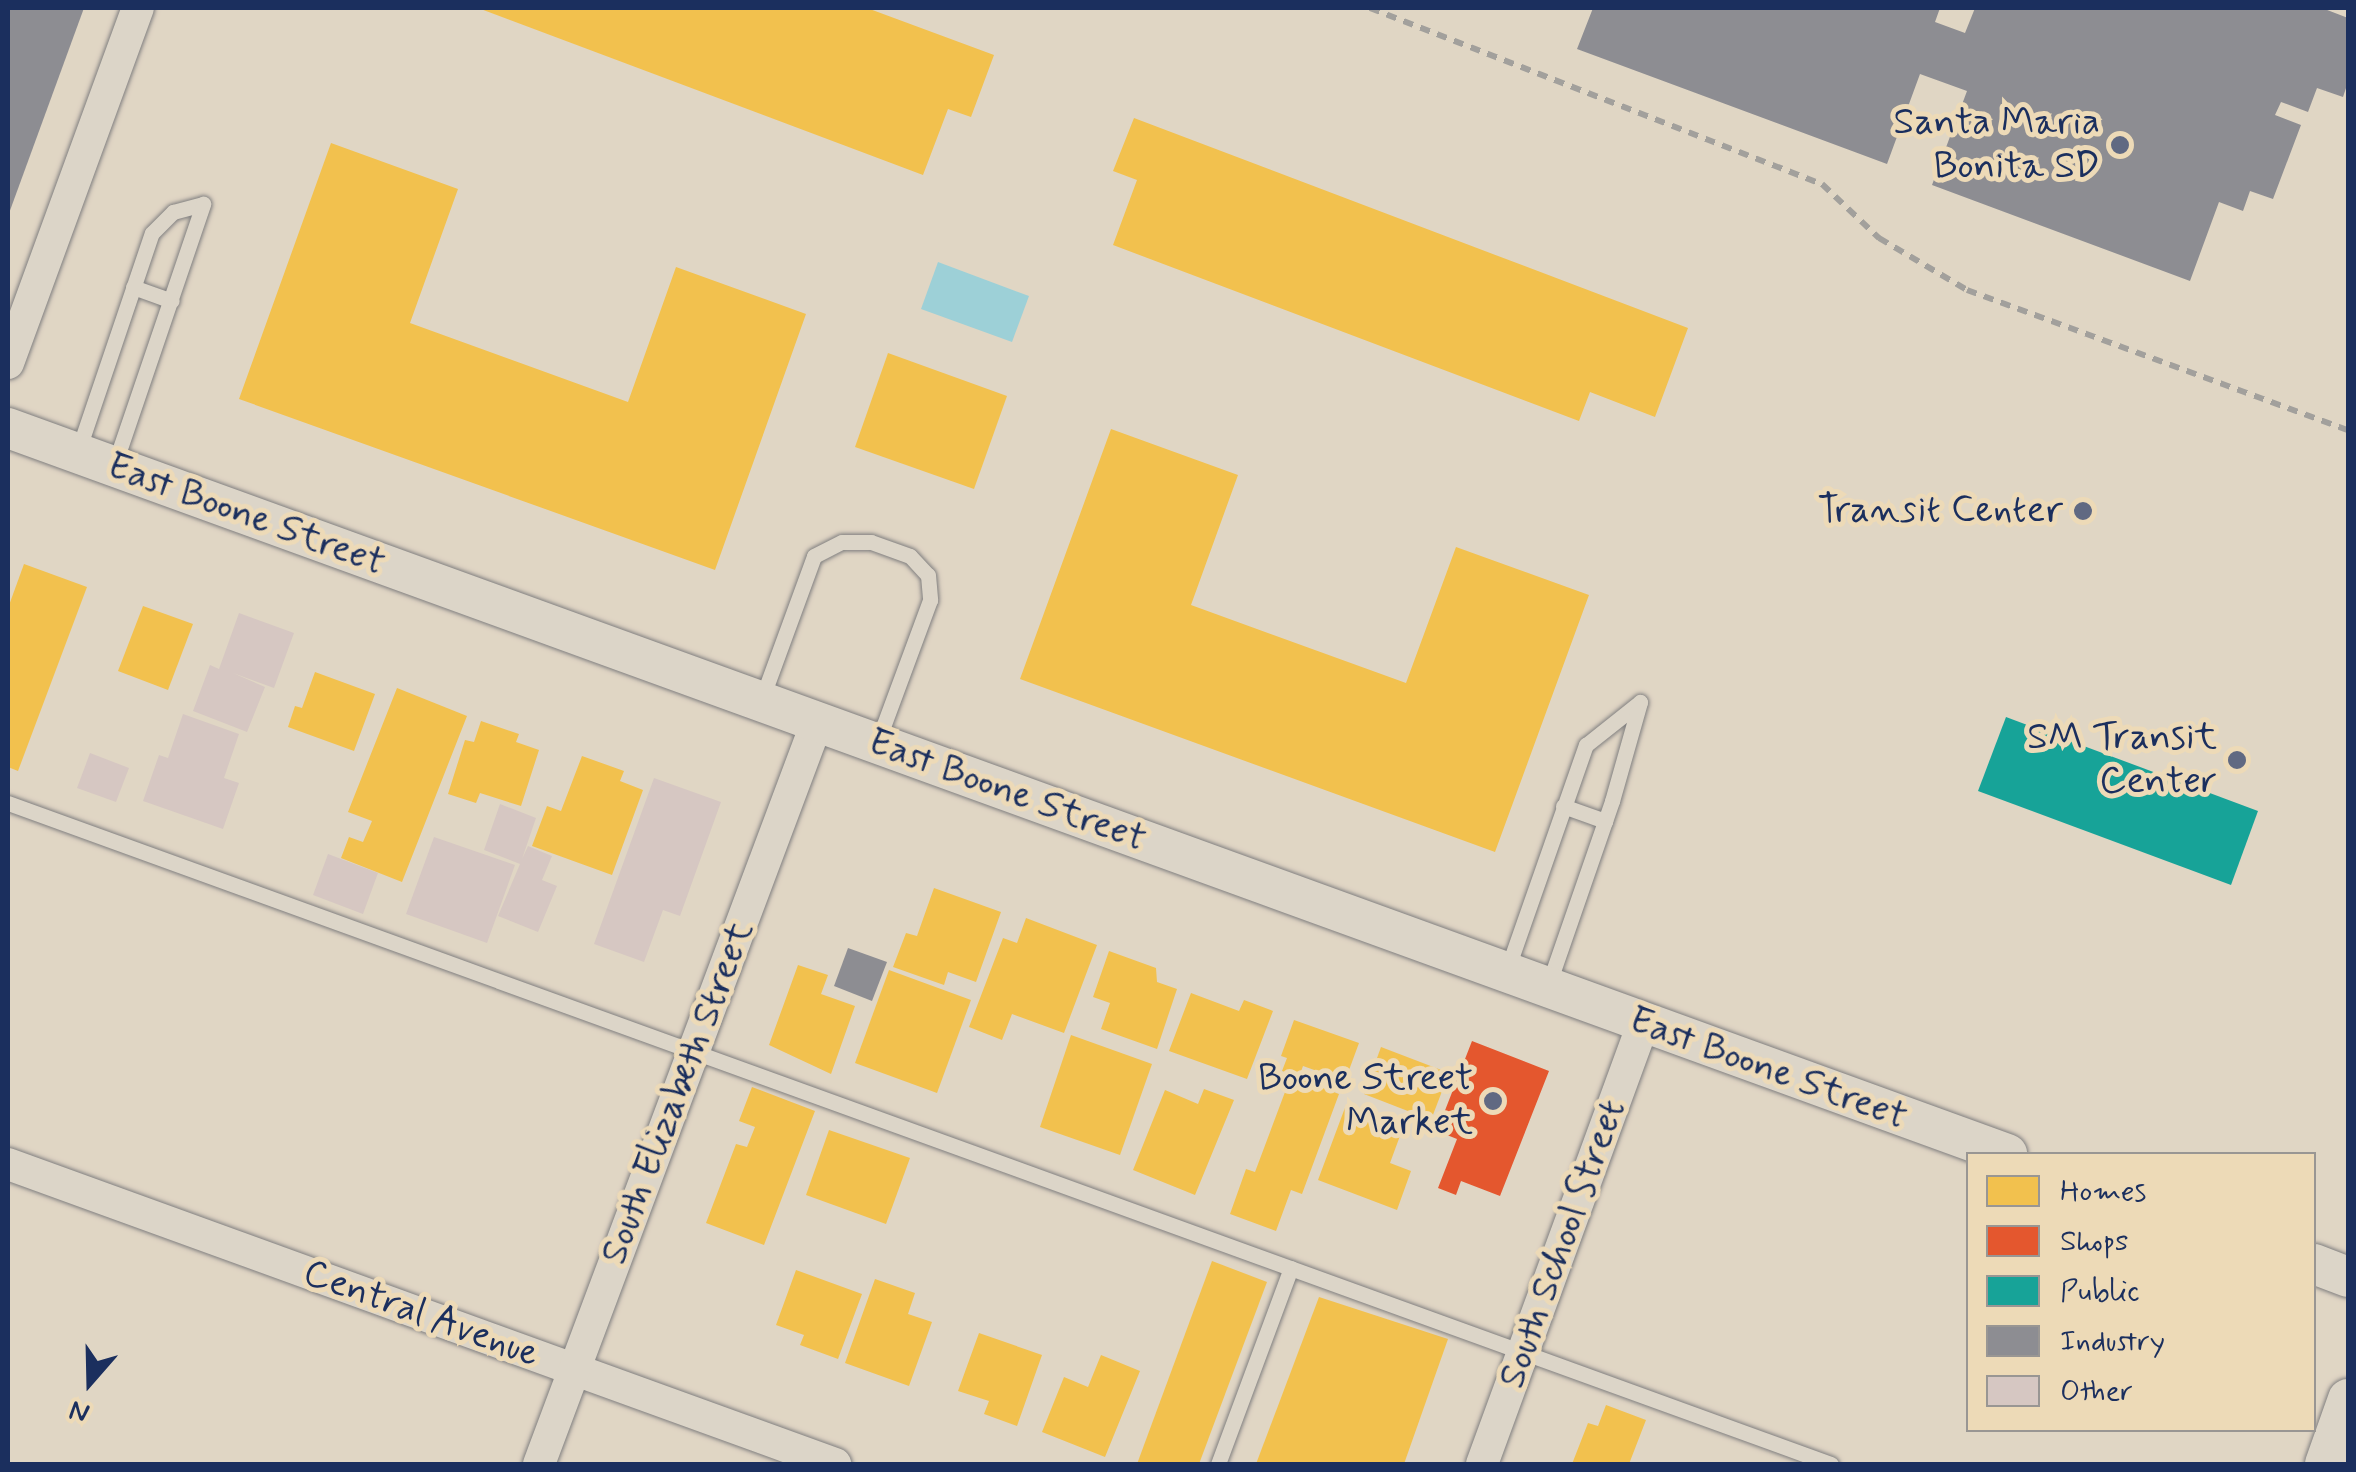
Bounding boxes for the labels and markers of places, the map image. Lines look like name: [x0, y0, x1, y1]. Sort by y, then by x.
place label: Santa Maria Bonita SD: [1892, 100, 2100, 190]
marker: Santa Maria Bonita SD: [2109, 134, 2131, 156]
place label: Transit Center: [1812, 488, 2063, 534]
marker: Transit Center: [2072, 500, 2094, 522]
place label: SM Transit Center: [2027, 715, 2217, 804]
marker: SM Transit Center: [2226, 749, 2248, 771]
place label: Boone Street Market: [1260, 1056, 1473, 1146]
marker: Boone Street Market: [1482, 1090, 1504, 1112]

